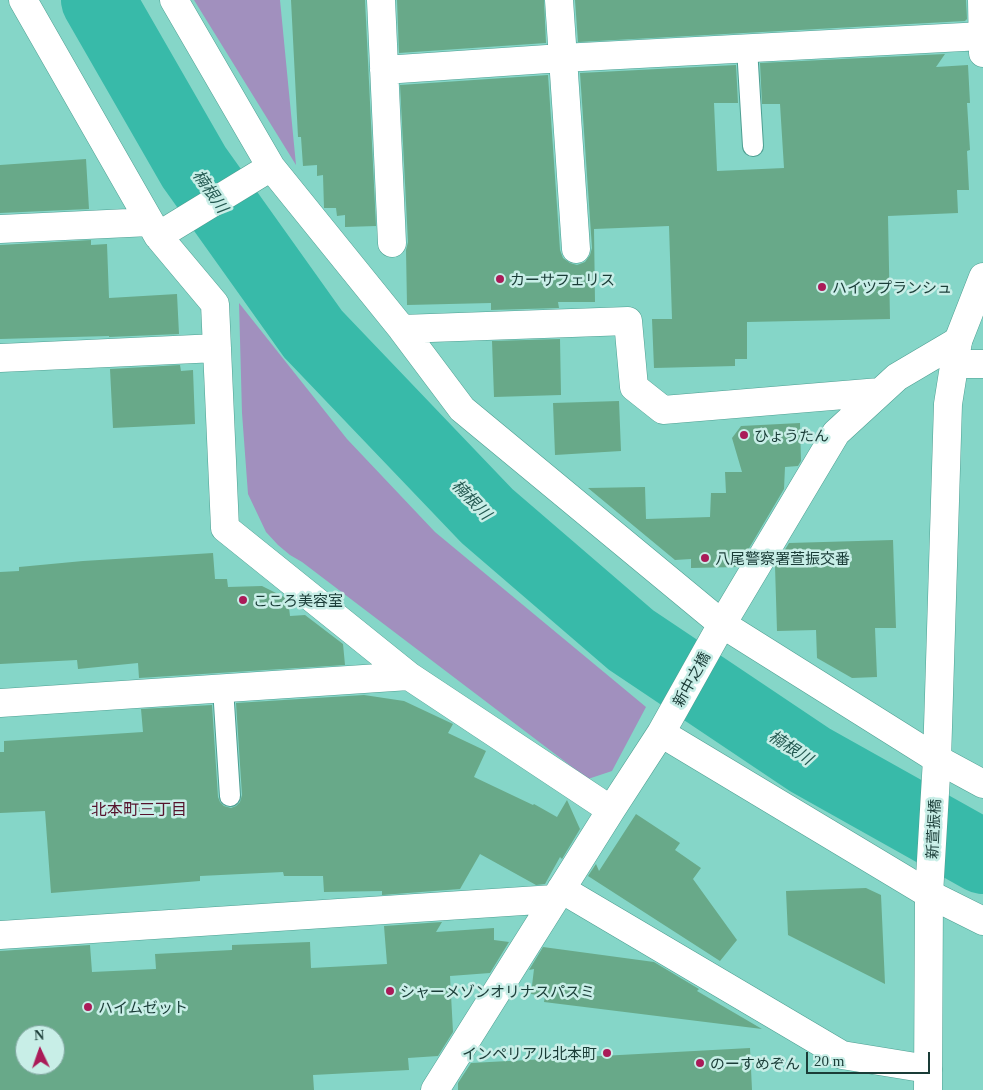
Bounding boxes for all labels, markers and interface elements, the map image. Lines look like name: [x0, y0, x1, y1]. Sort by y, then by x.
water label: 楠根川: [189, 166, 233, 216]
place label: カーサフェリス: [510, 270, 615, 288]
marker: カーサフェリス: [494, 273, 506, 285]
place label: ハイツプランシュ: [832, 278, 952, 296]
marker: ハイツプランシュ: [816, 281, 828, 293]
place label: ひょうたん: [754, 426, 829, 444]
marker: ひょうたん: [738, 429, 750, 441]
water label: 楠根川: [448, 475, 496, 523]
place label: 八尾警察署萱振交番: [715, 549, 850, 567]
marker: 八尾警察署萱振交番: [699, 552, 711, 564]
place label: こころ美容室: [253, 591, 343, 609]
marker: こころ美容室: [237, 594, 249, 606]
street label: 新中之橋: [669, 648, 713, 710]
water label: 楠根川: [766, 726, 816, 768]
district label: 北本町三丁目: [91, 799, 187, 819]
street label: 新萱振橋: [922, 799, 944, 859]
place label: シャーメゾンオリナスパスミ: [400, 982, 595, 1000]
marker: シャーメゾンオリナスパスミ: [384, 985, 396, 997]
place label: ハイムゼット: [98, 998, 188, 1016]
marker: ハイムゼット: [82, 1001, 94, 1013]
north arrow: [15, 1025, 65, 1075]
text: N: [34, 1028, 45, 1043]
scale bar: [808, 1042, 932, 1074]
place label: インペリアル北本町: [462, 1044, 597, 1062]
marker: インペリアル北本町: [601, 1047, 613, 1059]
text: 20 m: [814, 1053, 844, 1069]
place label: のーすめぞん: [710, 1054, 800, 1072]
marker: のーすめぞん: [694, 1057, 706, 1069]

